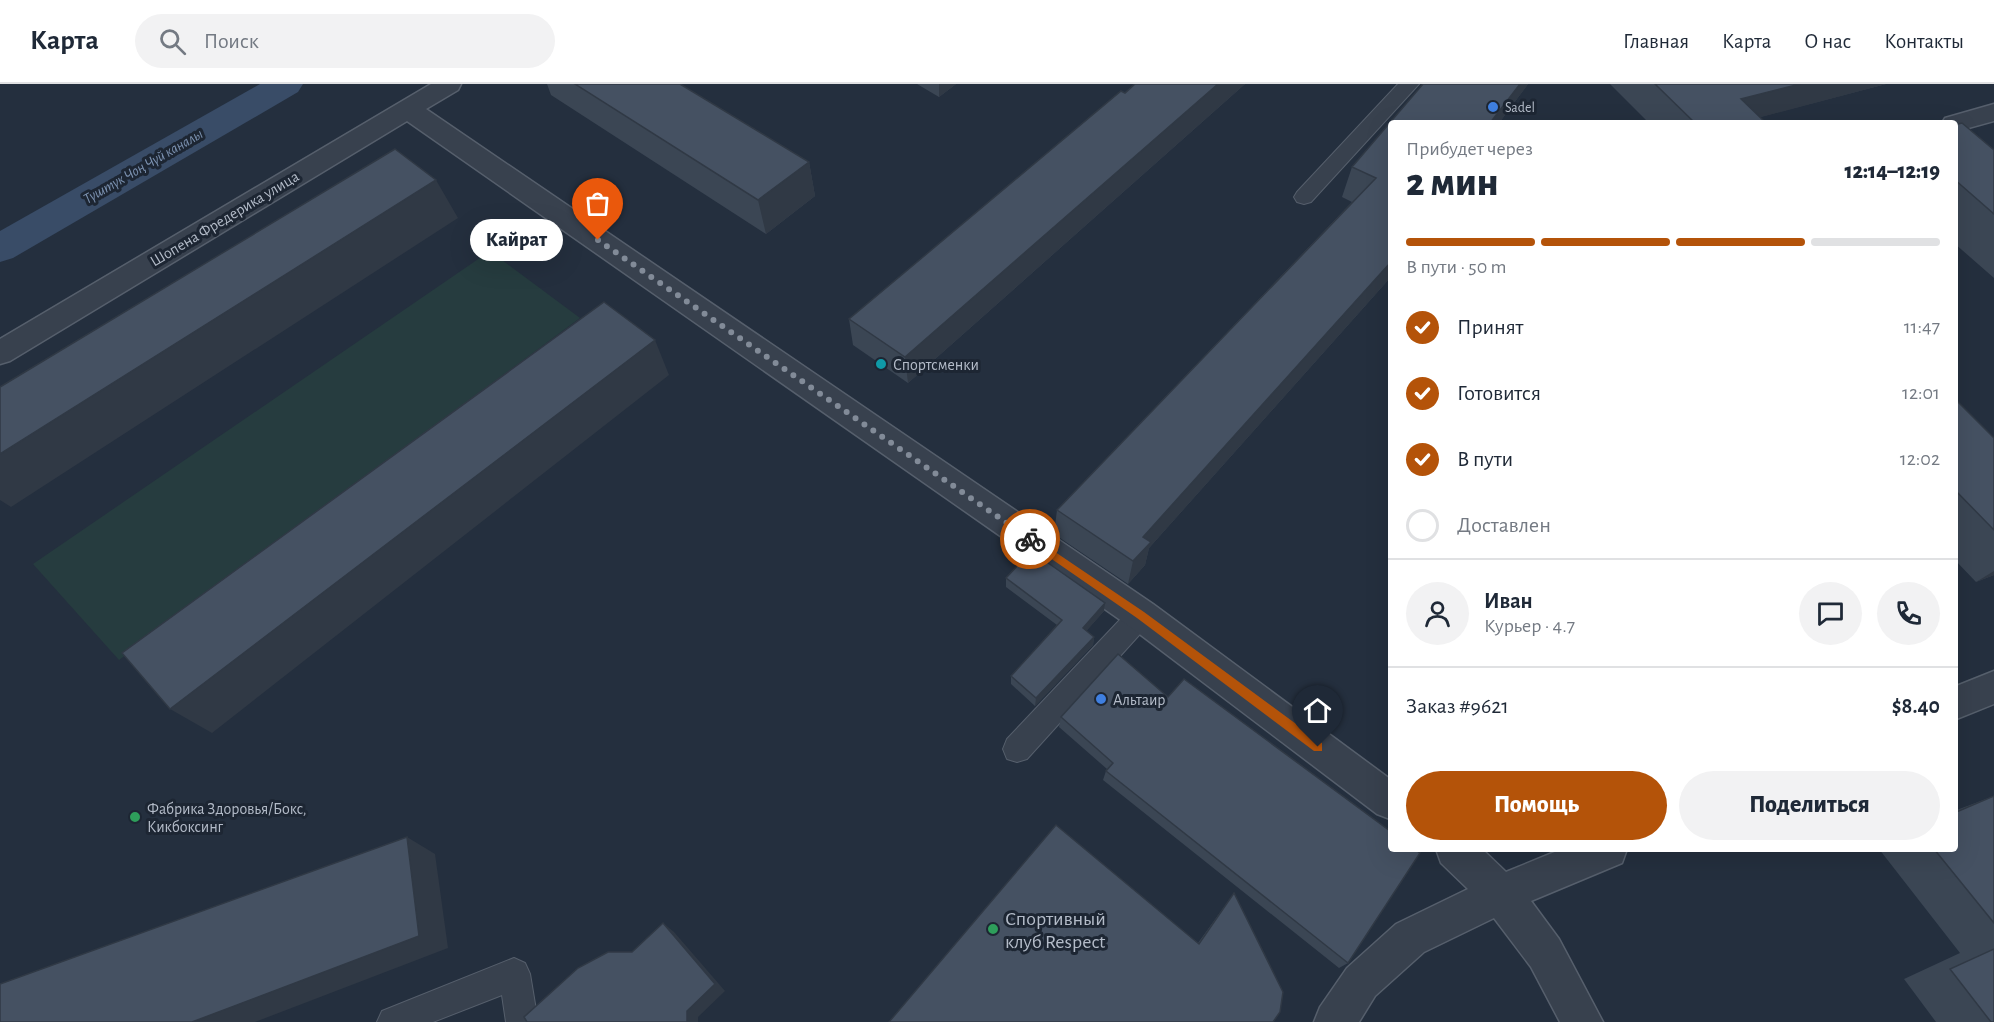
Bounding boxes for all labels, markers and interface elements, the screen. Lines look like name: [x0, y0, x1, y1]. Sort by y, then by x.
search box: [135, 14, 555, 68]
icon: search: [156, 25, 189, 58]
text: Карта: [30, 27, 99, 55]
text: Поиск: [204, 30, 259, 52]
text: Главная: [1623, 31, 1689, 52]
text: Карта: [1722, 31, 1771, 52]
text: О нас: [1804, 31, 1851, 52]
text: Контакты: [1884, 31, 1964, 52]
marker: Sadel: [1486, 100, 1500, 114]
place label: Sadel: [1505, 101, 1535, 115]
water label: Түштүк Чоң Чүй каналы: [81, 126, 206, 207]
text: Прибудет через: [1406, 139, 1533, 159]
text: 12:14–12:19: [1844, 160, 1940, 182]
text: 2 мин: [1406, 164, 1499, 203]
street label: Шопена Фредерика улица: [147, 168, 302, 270]
pin: [572, 178, 623, 240]
icon: bag: [581, 187, 614, 220]
callout: Кайрат: [469, 219, 562, 261]
text: Кайрат: [486, 230, 547, 250]
text: В пути · 50 m: [1406, 257, 1507, 277]
icon: check: [1406, 311, 1439, 344]
text: Принят: [1457, 316, 1523, 338]
text: 11:47: [1904, 317, 1940, 337]
marker: Спортсменки: [874, 357, 888, 371]
place label: Спортсменки: [893, 357, 979, 373]
icon: check: [1406, 377, 1439, 410]
text: Готовится: [1457, 382, 1541, 404]
text: 12:01: [1902, 383, 1940, 403]
icon: check: [1406, 443, 1439, 476]
text: В пути: [1457, 448, 1513, 470]
text: 12:02: [1900, 449, 1940, 469]
courier: [1000, 509, 1060, 569]
text: Доставлен: [1457, 514, 1551, 536]
icon: bike: [1014, 523, 1047, 556]
button: person: [1406, 582, 1469, 645]
button: chat: [1799, 582, 1862, 645]
button: phone: [1877, 582, 1940, 645]
text: Иван: [1484, 590, 1533, 612]
text: Курьер · 4.7: [1484, 616, 1575, 636]
pin: [1292, 685, 1343, 747]
marker: Альтаир: [1094, 692, 1108, 706]
place label: Альтаир: [1113, 692, 1166, 708]
icon: home: [1301, 694, 1334, 727]
text: Заказ #9621: [1406, 695, 1509, 717]
text: $8.40: [1892, 695, 1940, 717]
button: Помощь: [1406, 771, 1667, 840]
button: Поделиться: [1679, 771, 1940, 840]
place label: Фабрика Здоровья/Бокс, Кикбоксинг: [147, 801, 306, 835]
marker: Фабрика Здоровья/Бокс, Кикбоксинг: [128, 810, 142, 824]
place label: Спортивный клуб Respect: [1005, 909, 1106, 952]
marker: Спортивный клуб Respect: [986, 922, 1000, 936]

